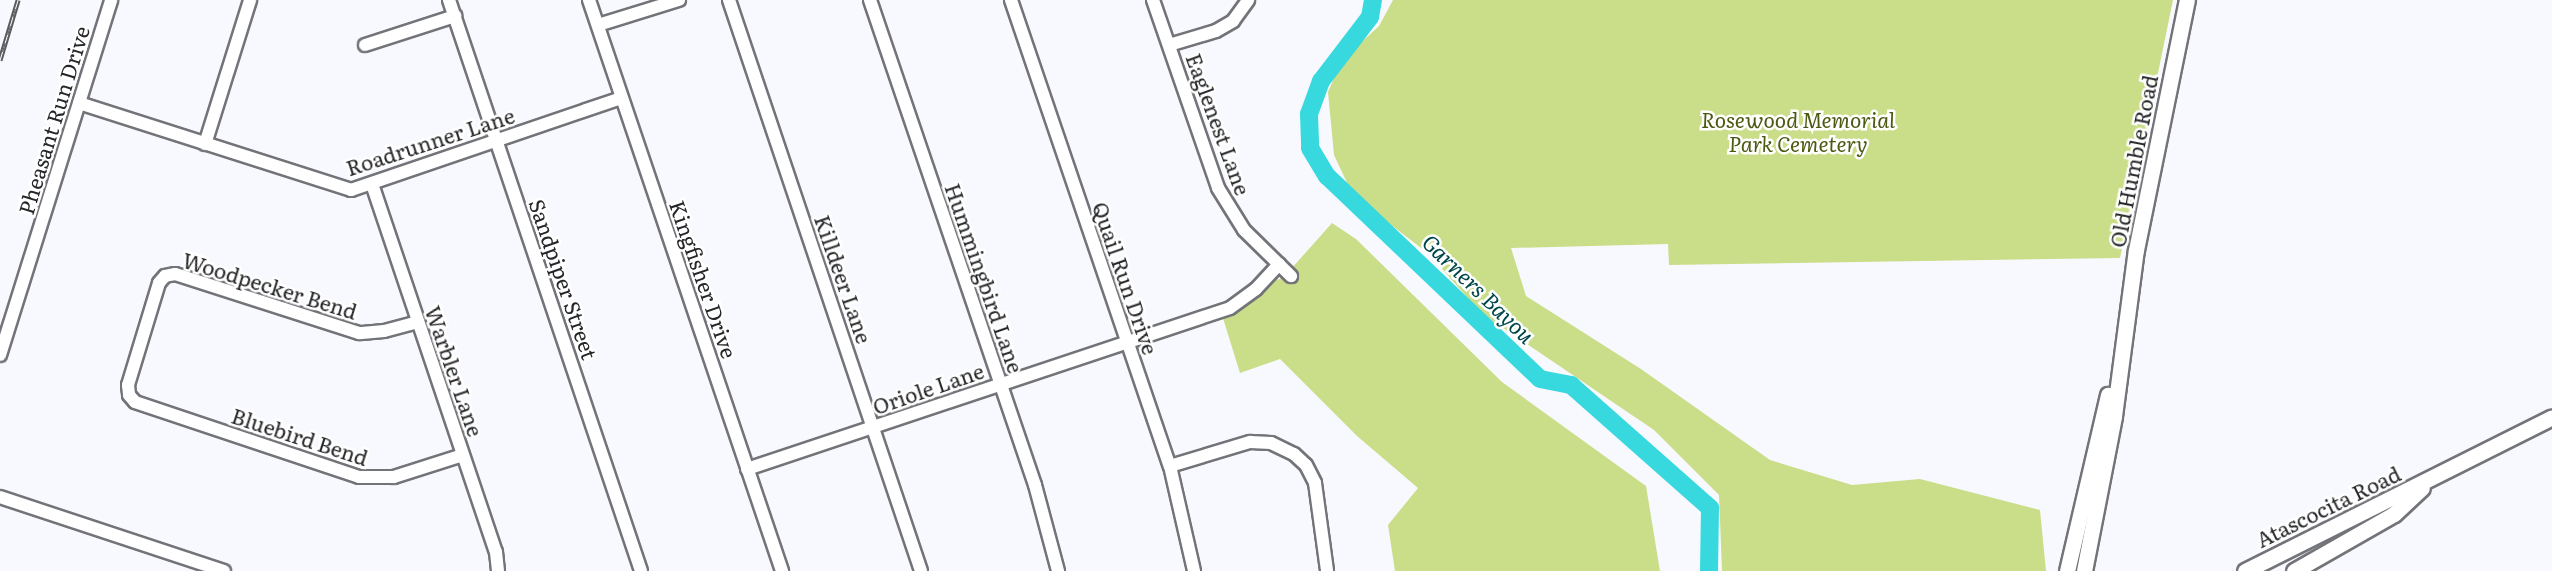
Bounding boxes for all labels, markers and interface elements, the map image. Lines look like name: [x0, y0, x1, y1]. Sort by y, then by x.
street label: Pheasant Run Drive: [12, 23, 94, 217]
street label: Eaglenest Lane: [1182, 50, 1256, 198]
street label: Old Humble Road: [2104, 73, 2162, 249]
street label: Roadrunner Lane: [343, 102, 517, 180]
park label: Rosewood Memorial Park Cemetery: [1701, 106, 1895, 156]
street label: Hummingbird Lane: [941, 180, 1029, 376]
street label: Sandpiper Street: [525, 196, 603, 362]
street label: Kingfisher Drive: [665, 197, 743, 361]
street label: Quail Run Drive: [1088, 198, 1164, 358]
street label: Killdeer Lane: [810, 211, 878, 347]
water label: Garners Bayou: [1417, 228, 1541, 348]
street label: Woodpecker Bend: [180, 246, 360, 324]
street label: Warbler Lane: [421, 302, 489, 440]
street label: Oriole Lane: [869, 357, 987, 419]
street label: Bluebird Bend: [229, 402, 371, 470]
street label: Atascocita Road: [2252, 460, 2404, 552]

